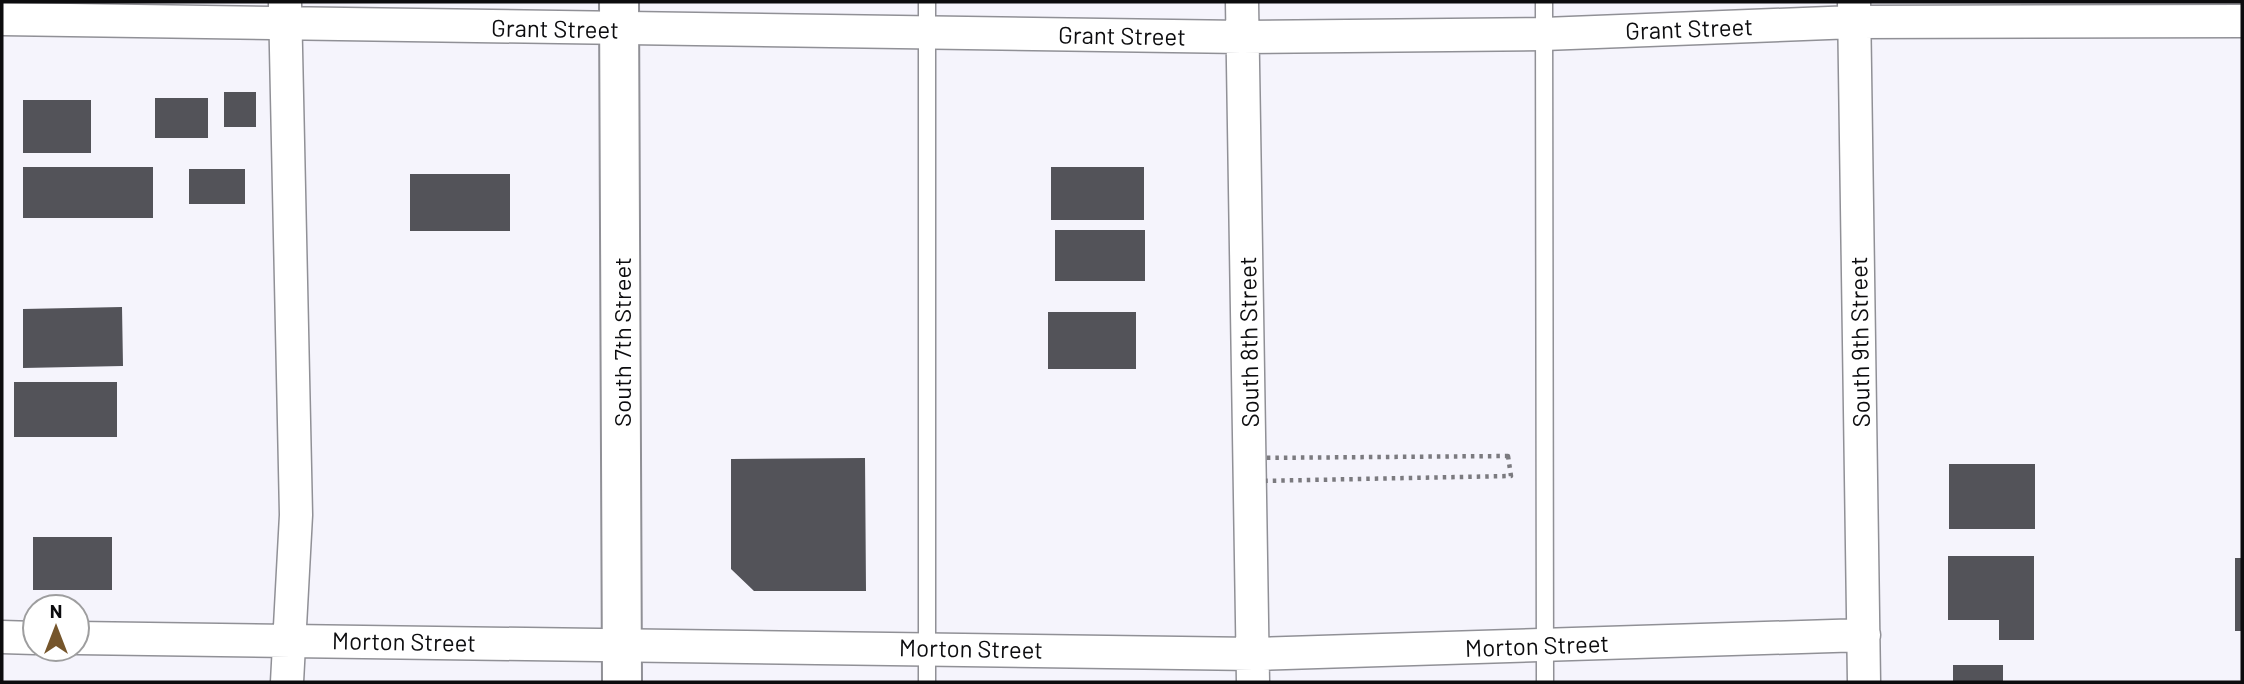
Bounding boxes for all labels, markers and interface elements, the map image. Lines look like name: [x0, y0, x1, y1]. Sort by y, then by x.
street label: Grant Street: [1625, 11, 1753, 45]
street label: Grant Street: [491, 12, 619, 44]
street label: Grant Street: [1058, 19, 1186, 51]
street label: South 8th Street: [1232, 256, 1264, 428]
street label: South 9th Street: [1843, 256, 1875, 428]
street label: South 7th Street: [607, 257, 636, 427]
north arrow: [21, 593, 91, 663]
text: N: [50, 599, 62, 622]
street label: Morton Street: [332, 625, 476, 657]
street label: Morton Street: [1465, 628, 1609, 662]
street label: Morton Street: [899, 632, 1043, 664]

